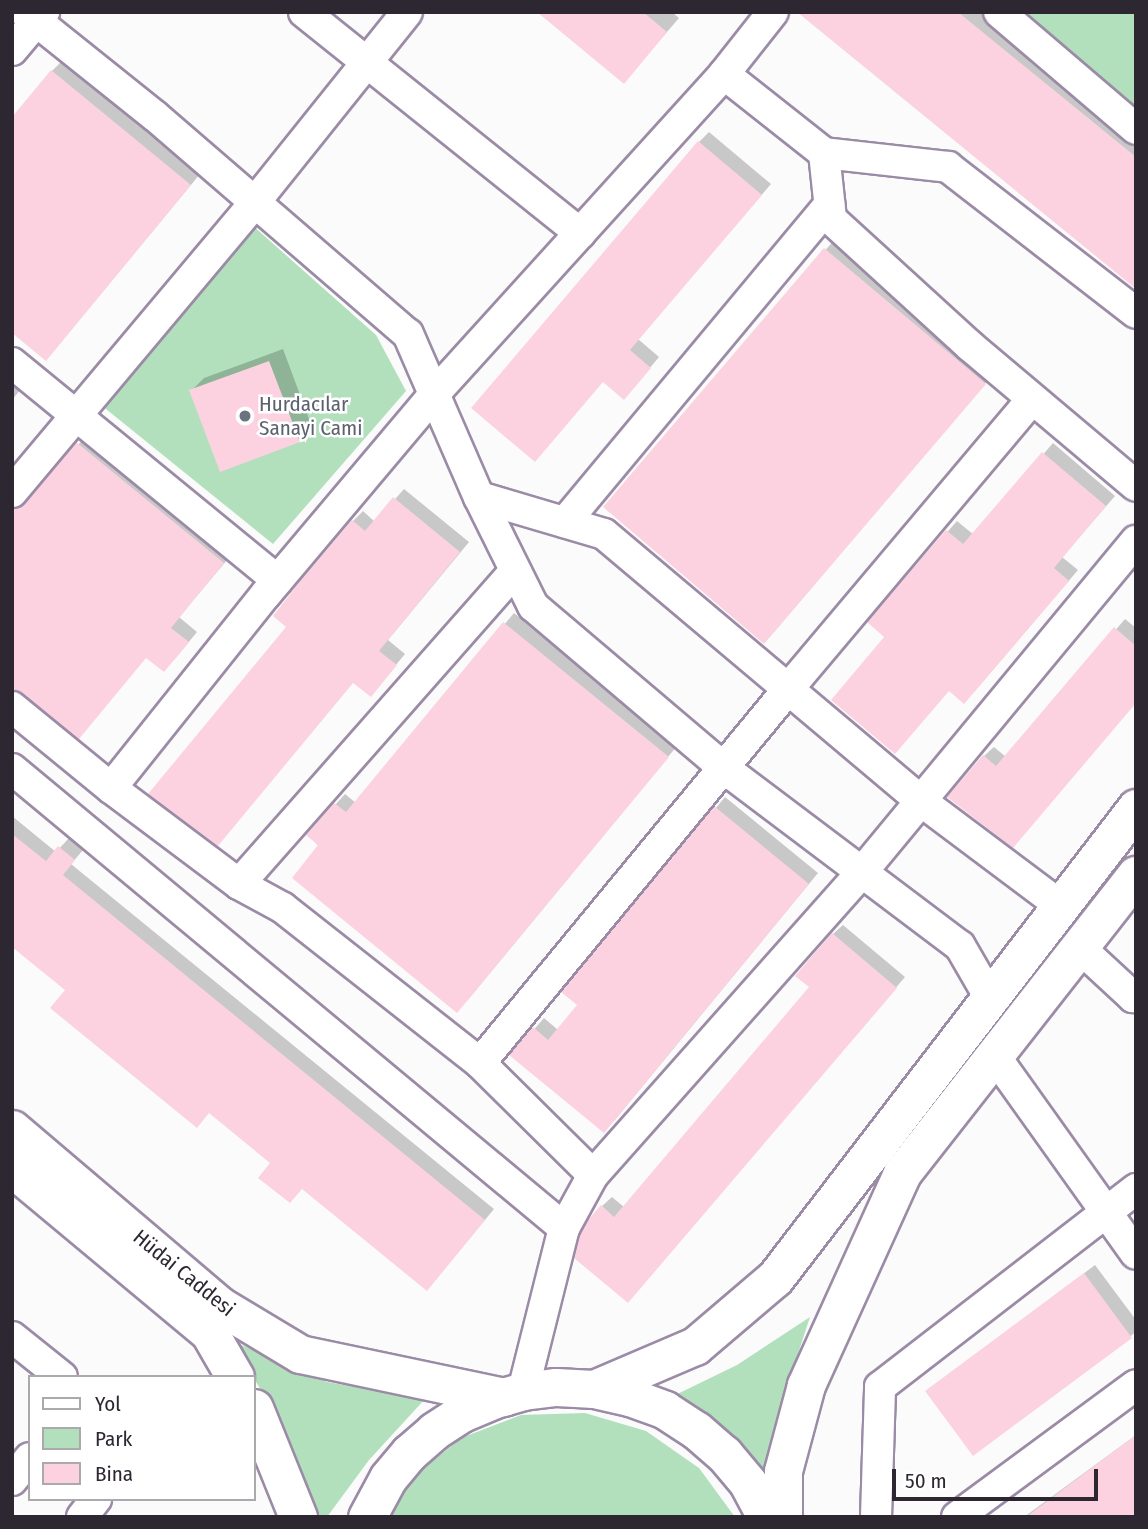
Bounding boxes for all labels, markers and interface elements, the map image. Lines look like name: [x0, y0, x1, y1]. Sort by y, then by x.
place label: Hurdacılar Sanayi Cami: [259, 391, 363, 441]
marker: Hurdacılar Sanayi Cami: [237, 408, 253, 424]
street label: Hüdai Caddesi: [128, 1224, 240, 1322]
legend: [28, 1375, 256, 1501]
text: Yol: [95, 1391, 121, 1417]
text: Park: [95, 1426, 132, 1452]
scale bar: [896, 1456, 1102, 1500]
text: Bina: [95, 1461, 133, 1487]
text: 50 m: [905, 1468, 947, 1494]

